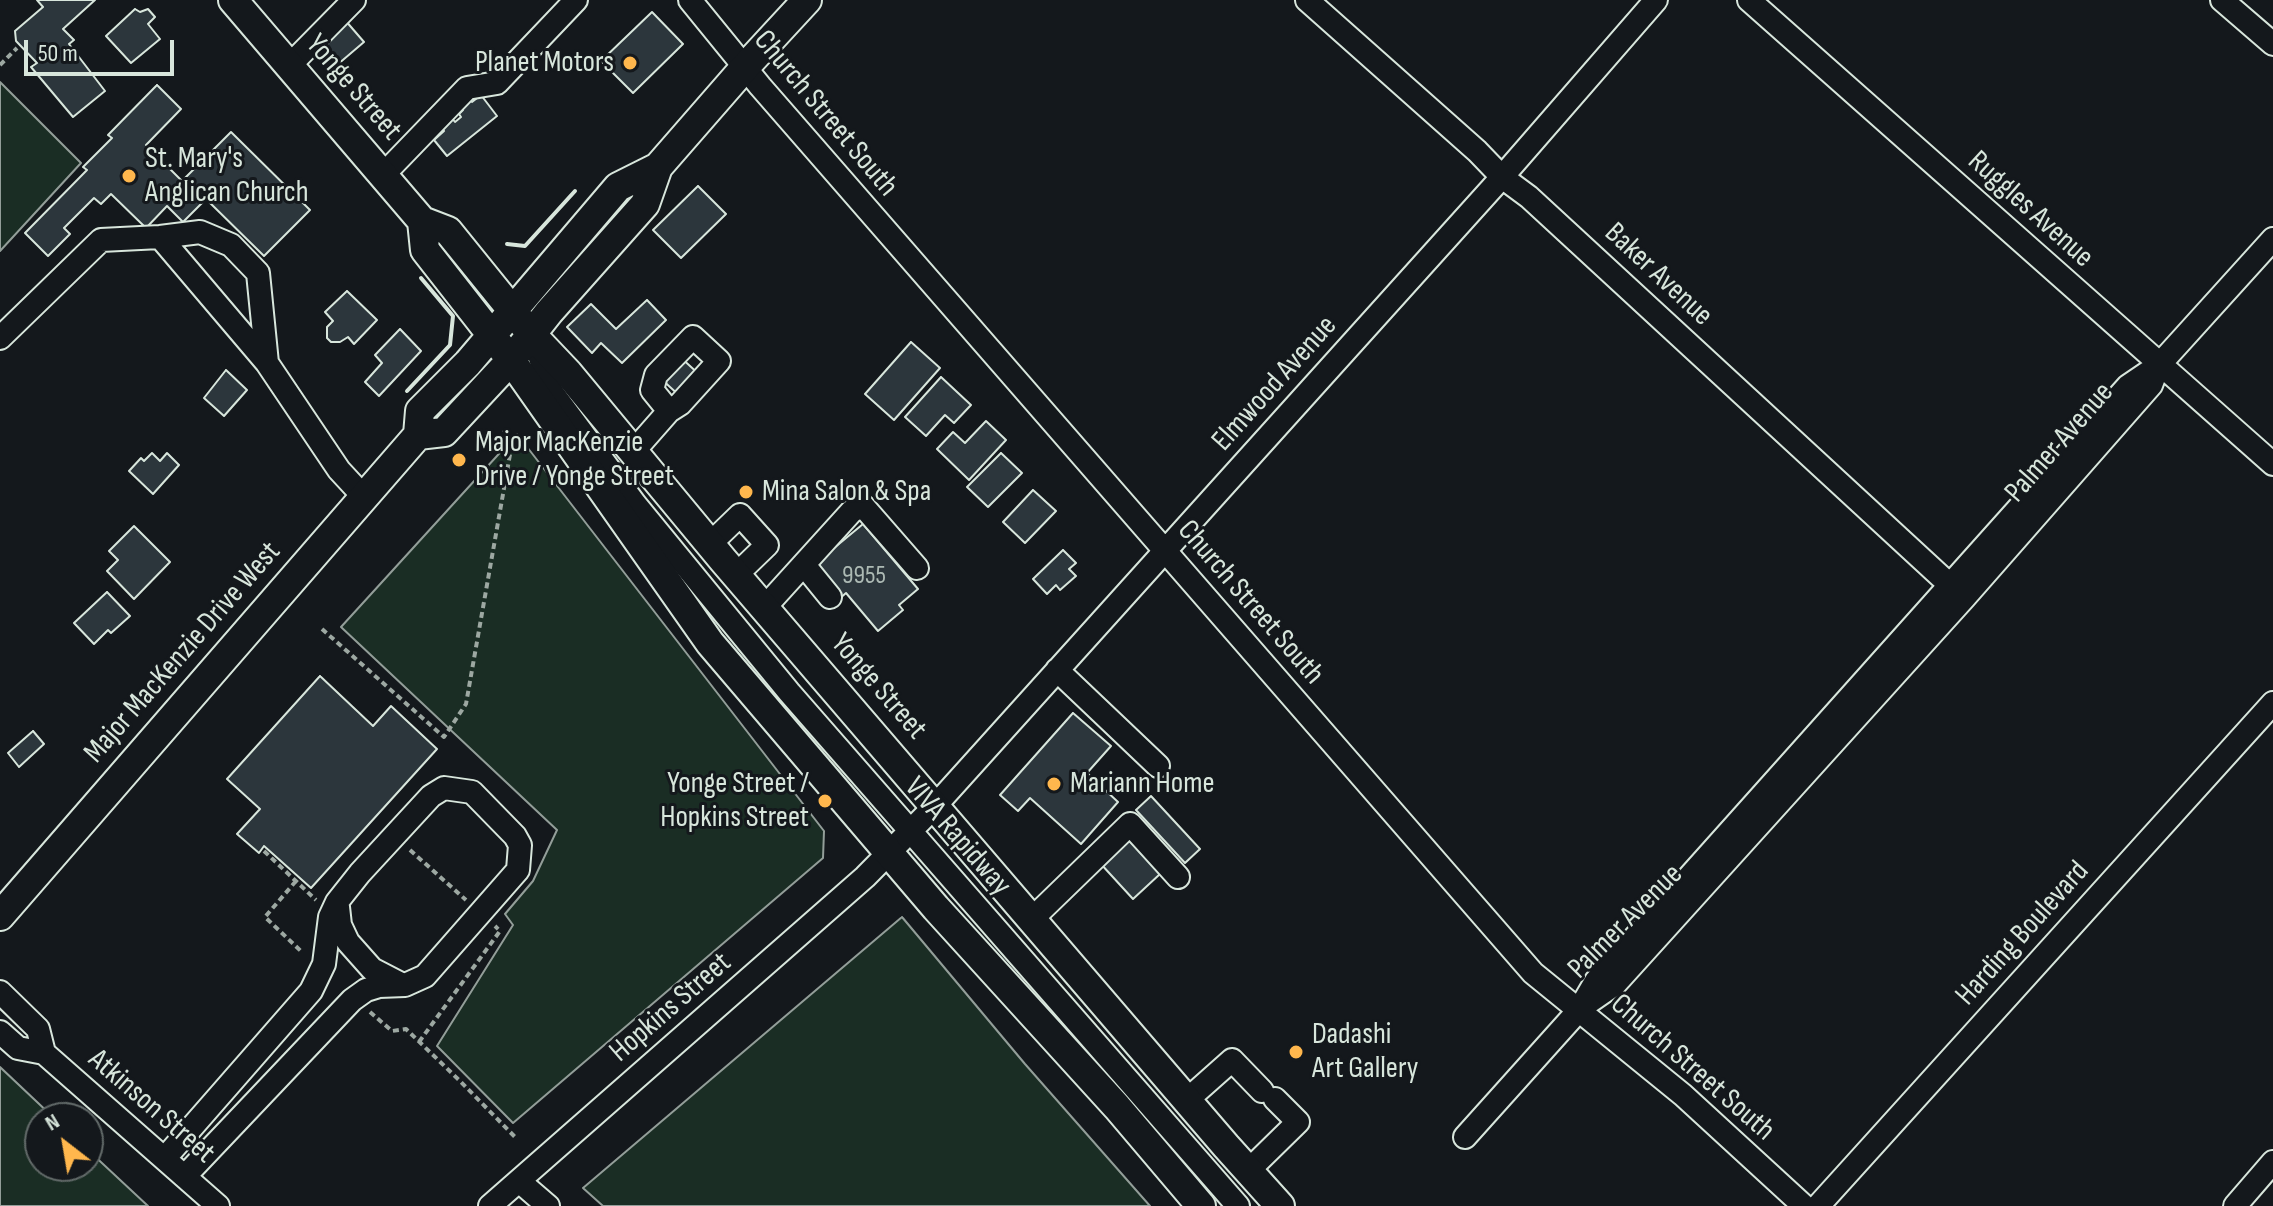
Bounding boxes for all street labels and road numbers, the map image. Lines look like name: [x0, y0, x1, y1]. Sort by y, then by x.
street label: Church Street South: [745, 24, 905, 204]
street label: Yonge Street: [297, 28, 409, 148]
street label: Ruggles Avenue: [1960, 144, 2100, 276]
street label: Baker Avenue: [1596, 216, 1720, 334]
street label: Elmwood Avenue: [1205, 309, 1345, 459]
street label: Palmer Avenue: [1998, 376, 2122, 510]
street label: Church Street South: [1169, 514, 1331, 692]
street label: Major MacKenzie Drive West: [77, 535, 289, 771]
street label: Yonge Street: [822, 627, 934, 747]
street label: VIVA Rapidway: [896, 771, 1018, 903]
street label: Harding Boulevard: [1949, 854, 2097, 1014]
street label: Palmer Avenue: [1561, 857, 1691, 987]
street label: Hopkins Street: [603, 946, 739, 1070]
street label: Church Street South: [1603, 987, 1781, 1149]
street label: Atkinson Street: [80, 1042, 222, 1172]

